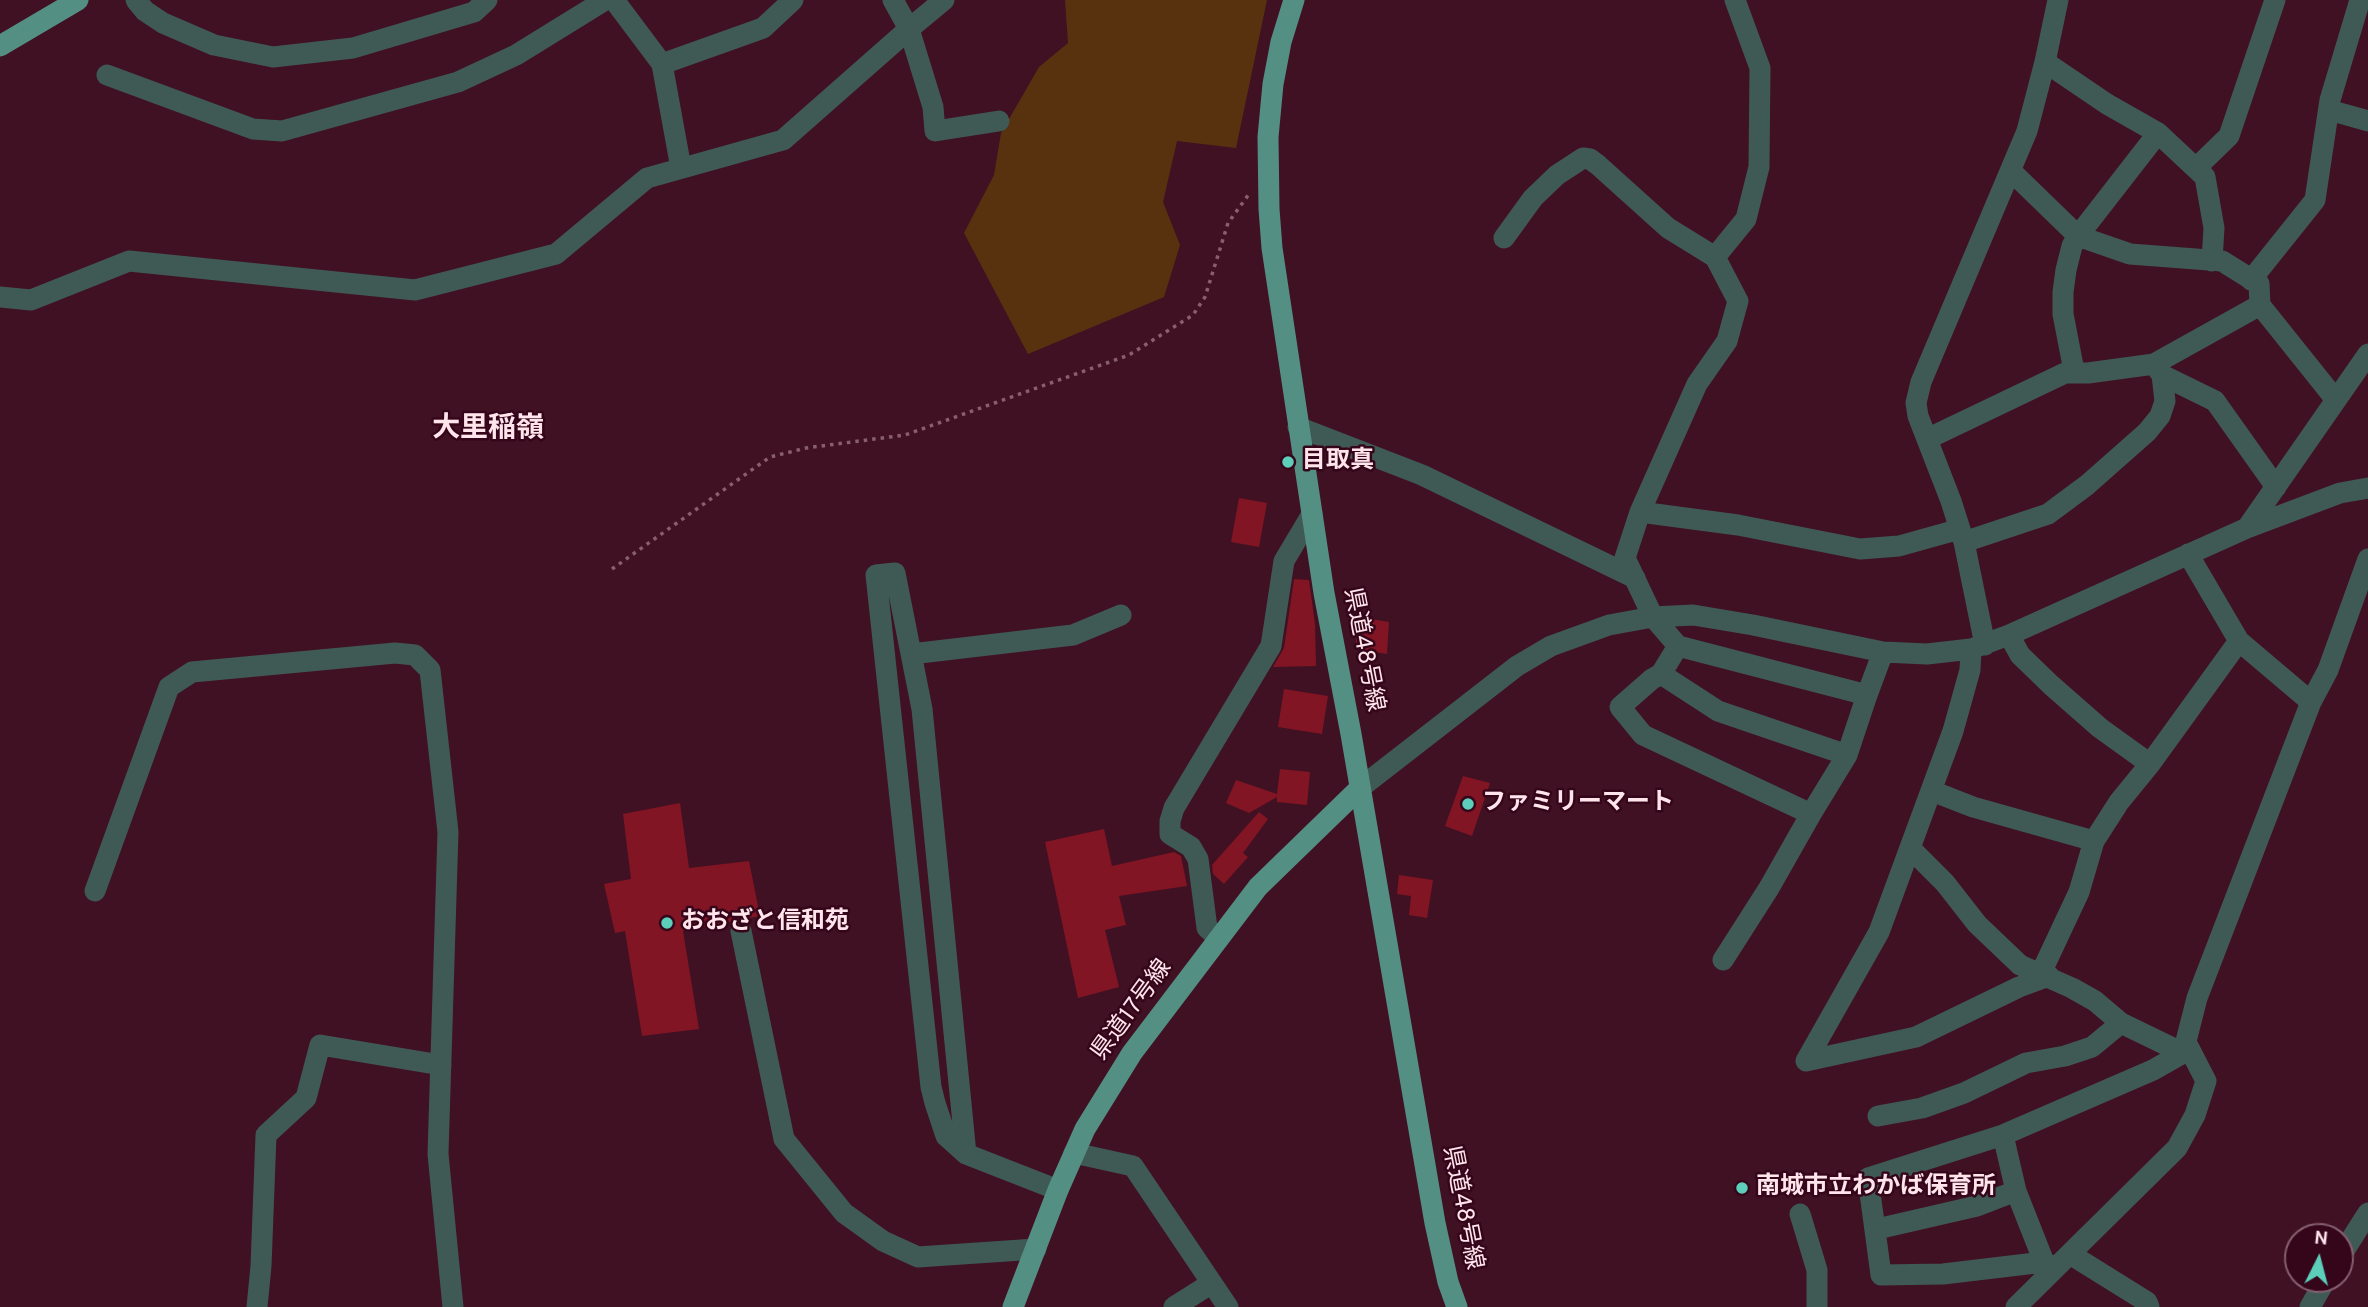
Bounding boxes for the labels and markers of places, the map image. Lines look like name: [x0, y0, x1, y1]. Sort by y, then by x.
place label: 目取真: [1302, 448, 1374, 476]
marker: 目取真: [1280, 454, 1296, 470]
place label: ファミリーマート: [1482, 790, 1674, 818]
marker: ファミリーマート: [1460, 796, 1476, 812]
place label: おおざと信和苑: [681, 909, 849, 937]
marker: おおざと信和苑: [659, 915, 675, 931]
place label: 南城市立わかば保育所: [1756, 1174, 1996, 1202]
marker: 南城市立わかば保育所: [1734, 1180, 1750, 1196]

